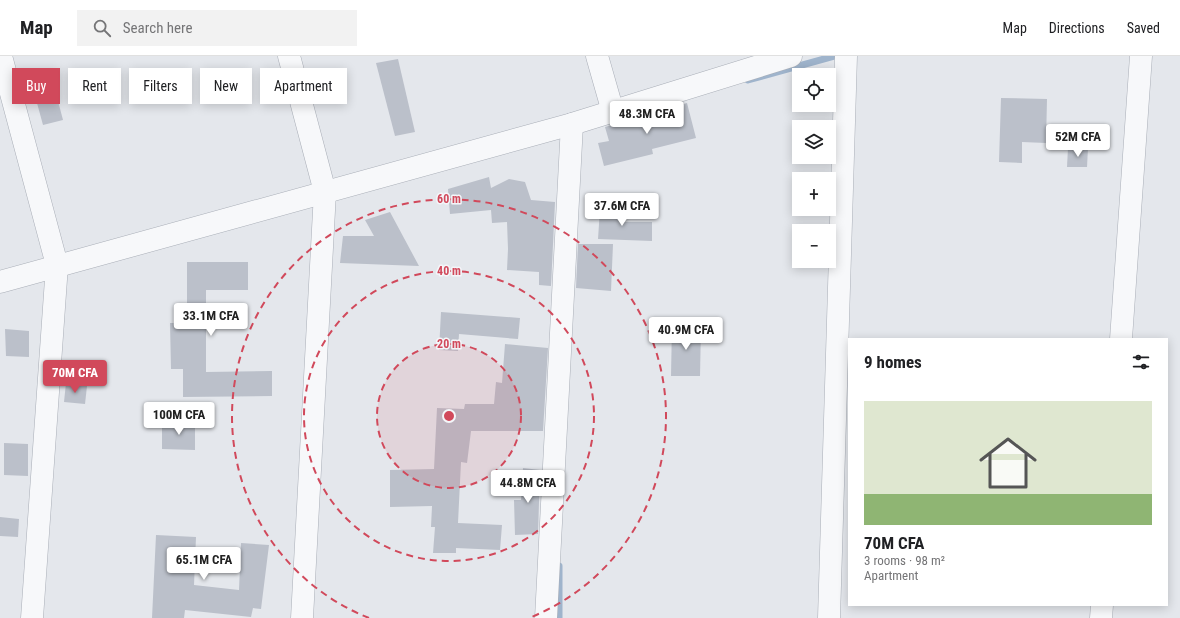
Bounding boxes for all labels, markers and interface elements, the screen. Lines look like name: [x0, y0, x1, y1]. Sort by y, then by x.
search box: [77, 10, 357, 46]
text: Map: [20, 16, 53, 39]
icon: search: [91, 17, 113, 39]
text: Search here: [123, 19, 193, 37]
text: Map: [1003, 20, 1027, 36]
text: Directions: [1049, 20, 1105, 36]
text: Saved: [1127, 20, 1160, 36]
chip: Buy: [12, 68, 60, 104]
chip: Rent: [68, 68, 121, 104]
chip: Filters: [129, 68, 192, 104]
chip: New: [200, 68, 252, 104]
chip: Apartment: [260, 68, 347, 104]
map controls: [792, 68, 836, 268]
button: locate: [792, 68, 836, 112]
pin: 48.3M CFA: [601, 101, 693, 135]
text: 48.3M CFA: [619, 106, 675, 121]
button: layers: [792, 120, 836, 164]
pin: 52M CFA: [1041, 124, 1115, 158]
text: 52M CFA: [1055, 129, 1101, 144]
button: +: [792, 172, 836, 216]
text: 60 m: [437, 192, 461, 206]
pin: 37.6M CFA: [576, 193, 668, 227]
text: 37.6M CFA: [594, 198, 650, 213]
button: −: [792, 224, 836, 268]
text: 40 m: [437, 264, 461, 278]
pin: 33.1M CFA: [165, 303, 257, 337]
text: 33.1M CFA: [183, 308, 239, 323]
pin: 40.9M CFA: [640, 317, 732, 351]
text: 40.9M CFA: [658, 322, 714, 337]
text: 20 m: [437, 337, 461, 351]
icon: filters: [1130, 351, 1152, 373]
text: 9 homes: [864, 352, 922, 372]
pin: 70M CFA: [38, 360, 112, 394]
text: 70M CFA: [52, 365, 98, 380]
pin: 100M CFA: [138, 402, 220, 436]
text: 100M CFA: [153, 407, 205, 422]
centre of rings: [442, 409, 456, 423]
icon: home: [972, 427, 1044, 499]
pin: 44.8M CFA: [482, 470, 574, 504]
text: 44.8M CFA: [500, 475, 556, 490]
text: 70M CFA: [864, 533, 924, 553]
pin: 65.1M CFA: [158, 547, 250, 581]
text: 65.1M CFA: [176, 552, 232, 567]
text: 3 rooms · 98 m²: [864, 553, 945, 568]
text: Apartment: [864, 568, 918, 583]

